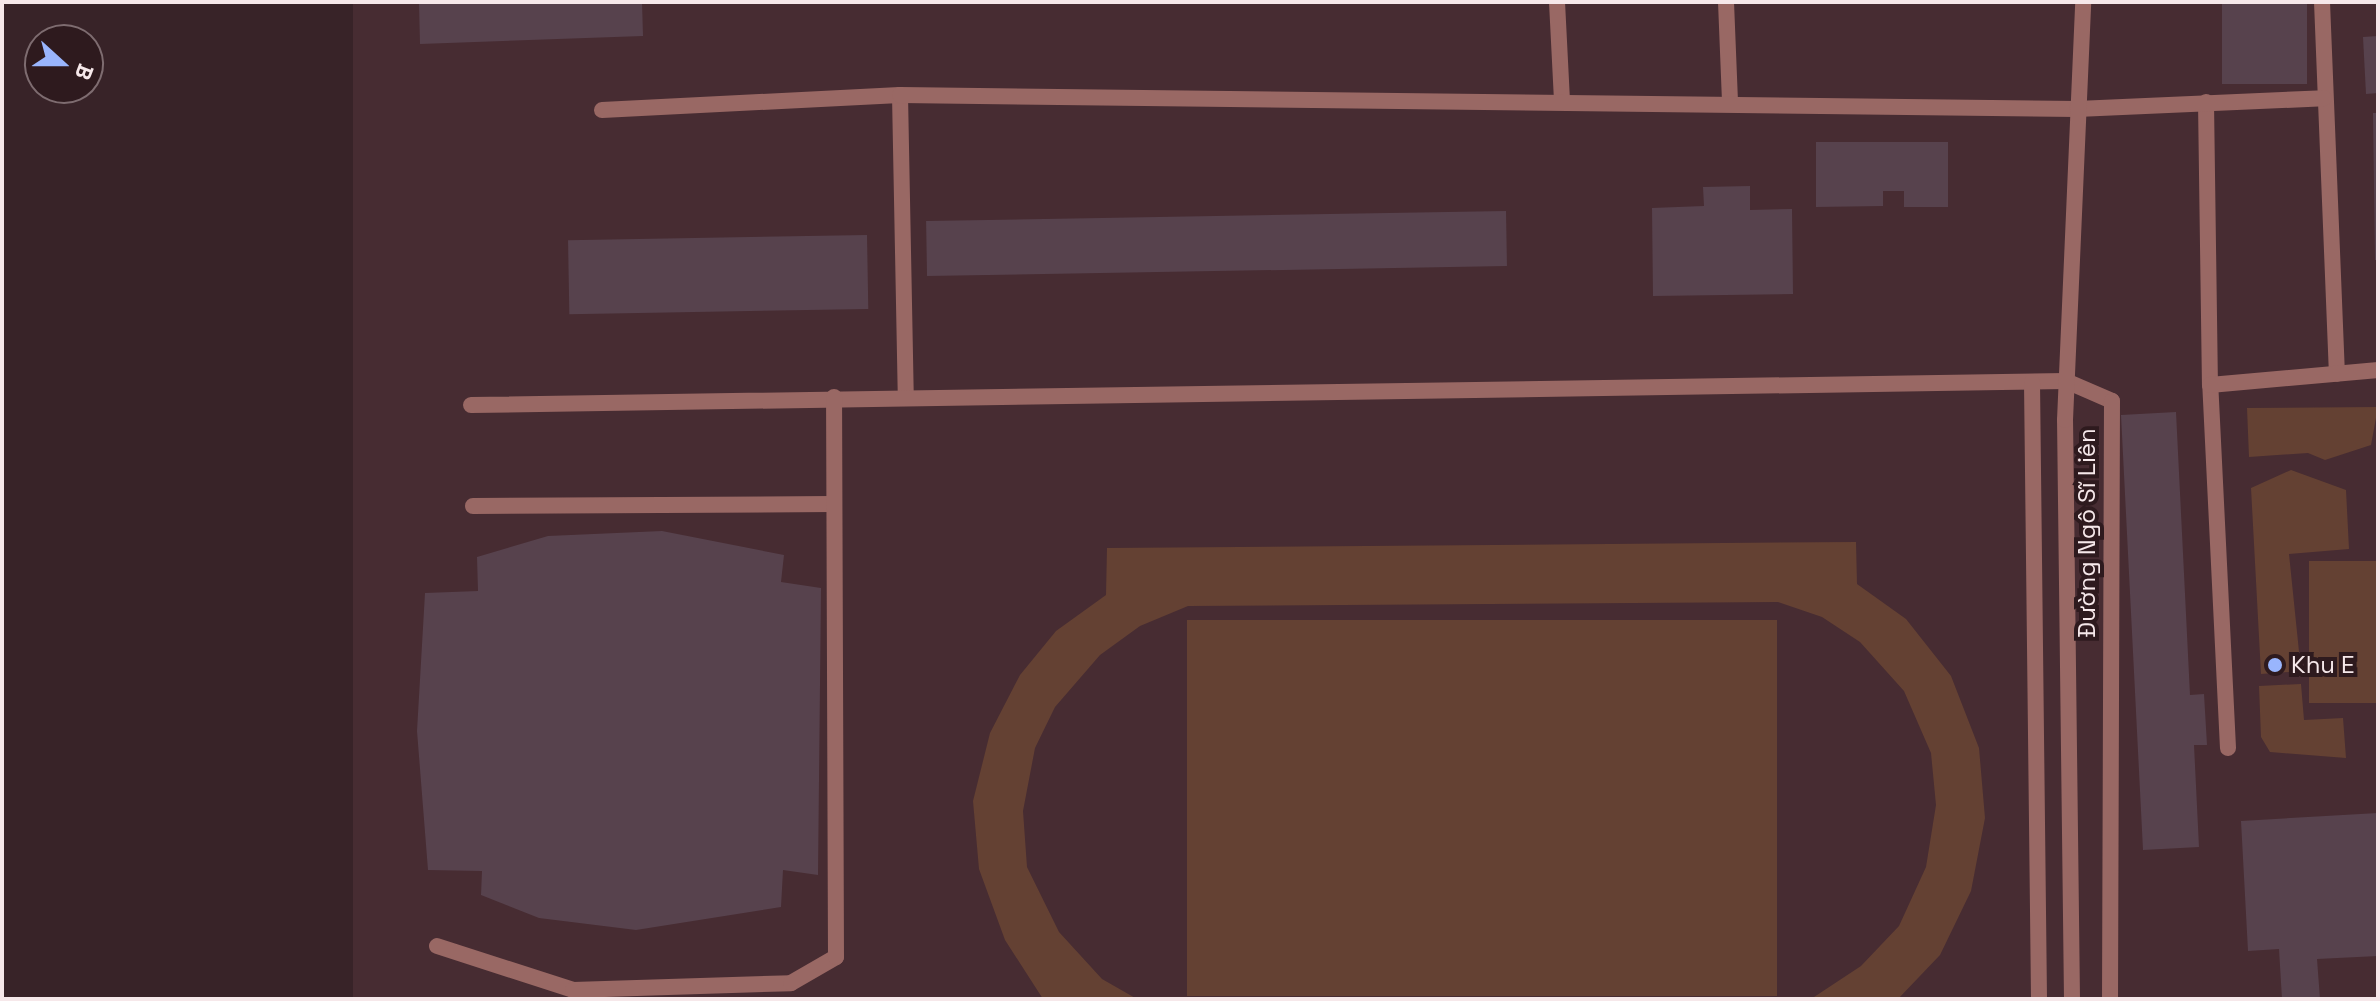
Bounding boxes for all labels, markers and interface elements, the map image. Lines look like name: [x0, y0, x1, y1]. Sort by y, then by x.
north arrow: [24, 24, 104, 104]
text: B: [69, 60, 100, 84]
street label: Đường Ngô Sĩ Liên: [2073, 428, 2101, 638]
place label: Khu E: [2291, 651, 2355, 679]
marker: Khu E: [2266, 656, 2284, 674]

